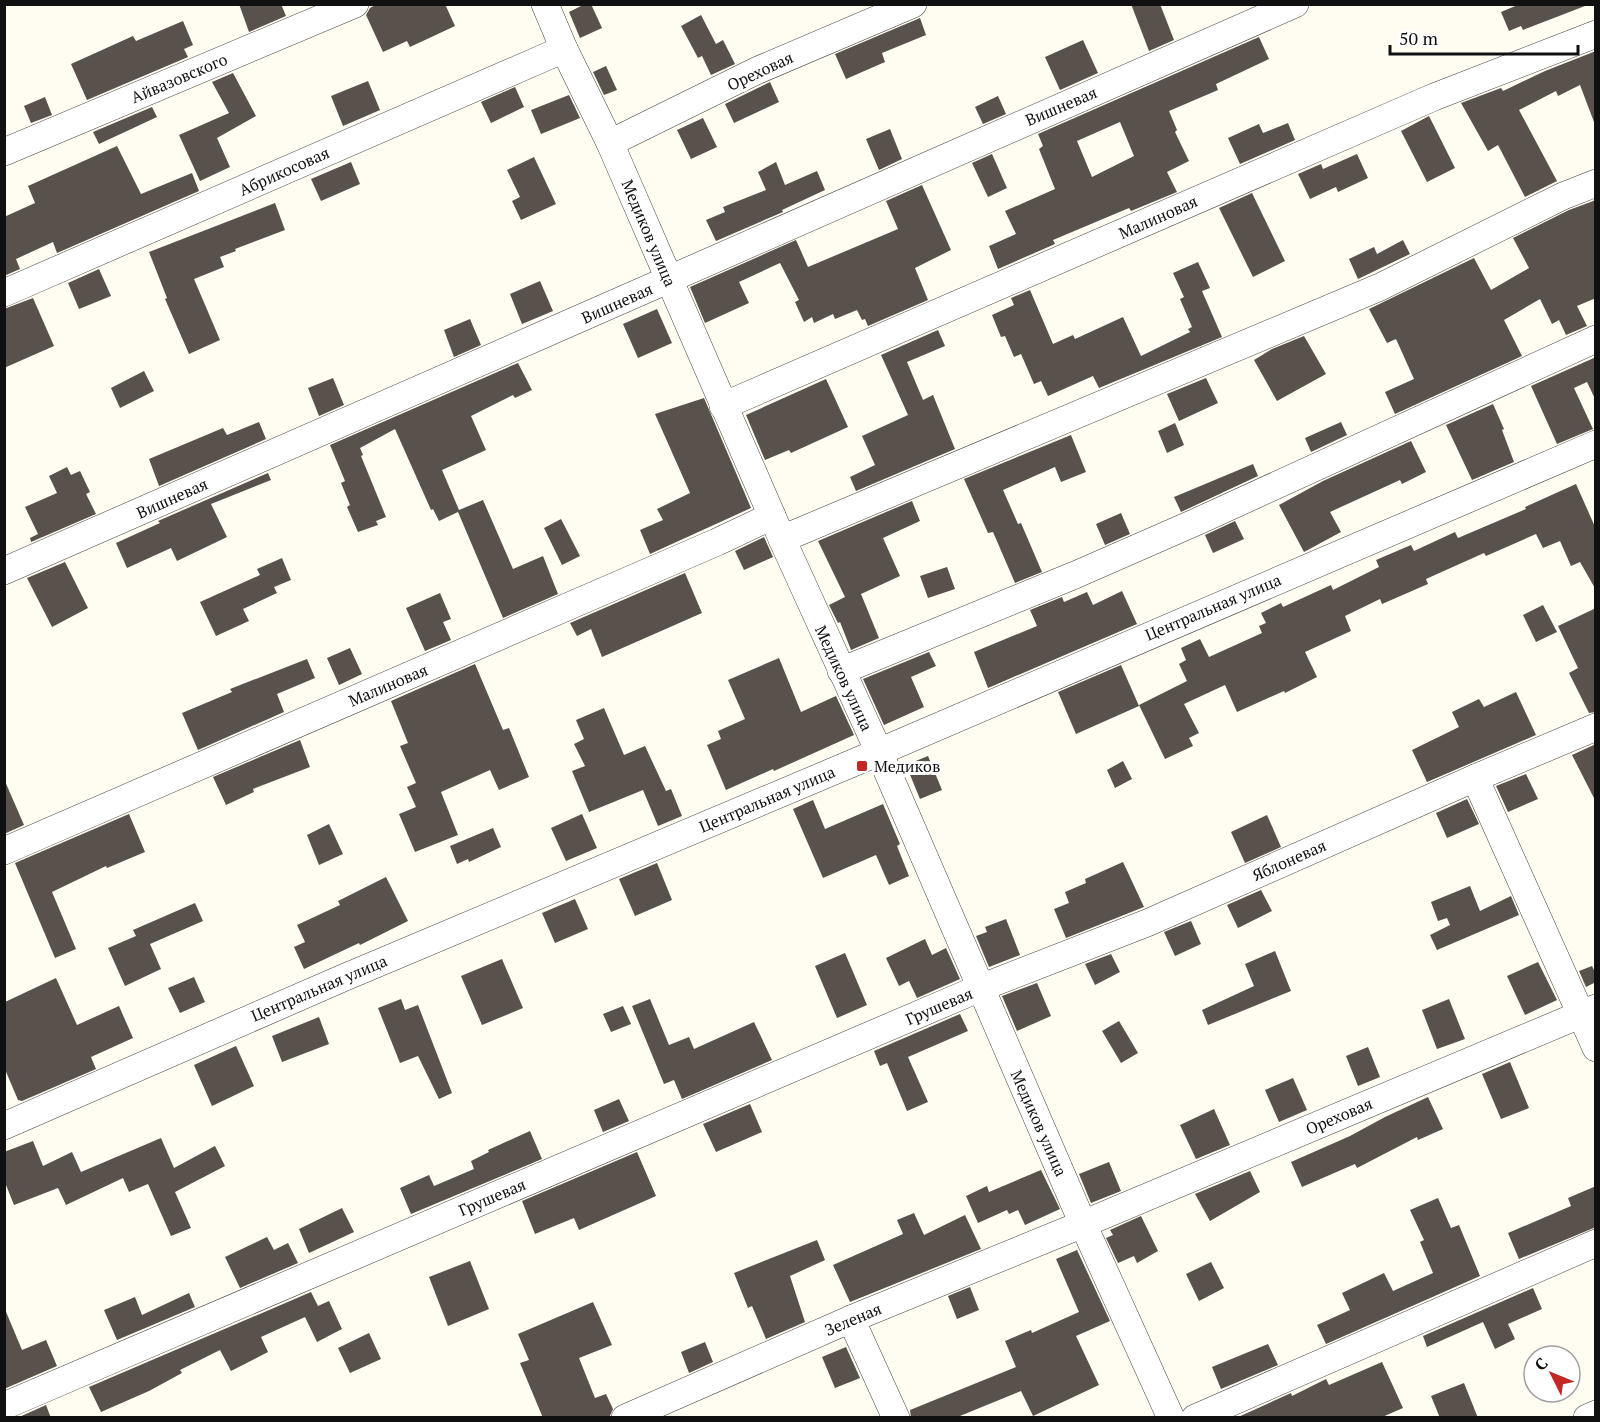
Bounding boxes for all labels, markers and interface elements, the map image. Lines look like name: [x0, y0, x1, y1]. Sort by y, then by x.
scale bar: [1390, 18, 1578, 56]
text: 50 m: [1399, 26, 1439, 50]
street label: Ореховая: [723, 46, 797, 96]
street label: Айвазовского: [127, 48, 231, 108]
street label: Вишневая: [1022, 81, 1100, 131]
street label: Абрикосовая: [235, 141, 333, 201]
street label: Медиков улица: [617, 176, 681, 290]
street label: Малиновая: [1115, 190, 1201, 244]
street label: Вишневая: [578, 278, 656, 328]
street label: Вишневая: [133, 473, 211, 523]
street label: Центральная улица: [1142, 568, 1284, 646]
street label: Медиков улица: [810, 622, 878, 734]
street label: Малиновая: [345, 658, 431, 712]
place label: Медиков: [874, 755, 940, 777]
marker: Медиков: [855, 759, 869, 773]
street label: Центральная улица: [696, 760, 838, 838]
street label: Яблоневая: [1249, 834, 1329, 886]
street label: Центральная улица: [248, 949, 390, 1027]
street label: Грушевая: [902, 982, 976, 1030]
street label: Медиков улица: [1006, 1066, 1072, 1180]
street label: Ореховая: [1302, 1092, 1376, 1140]
street label: Грушевая: [455, 1173, 529, 1221]
street label: Зеленая: [821, 1297, 885, 1341]
north arrow: [1522, 1344, 1582, 1404]
text: С: [1529, 1352, 1553, 1375]

